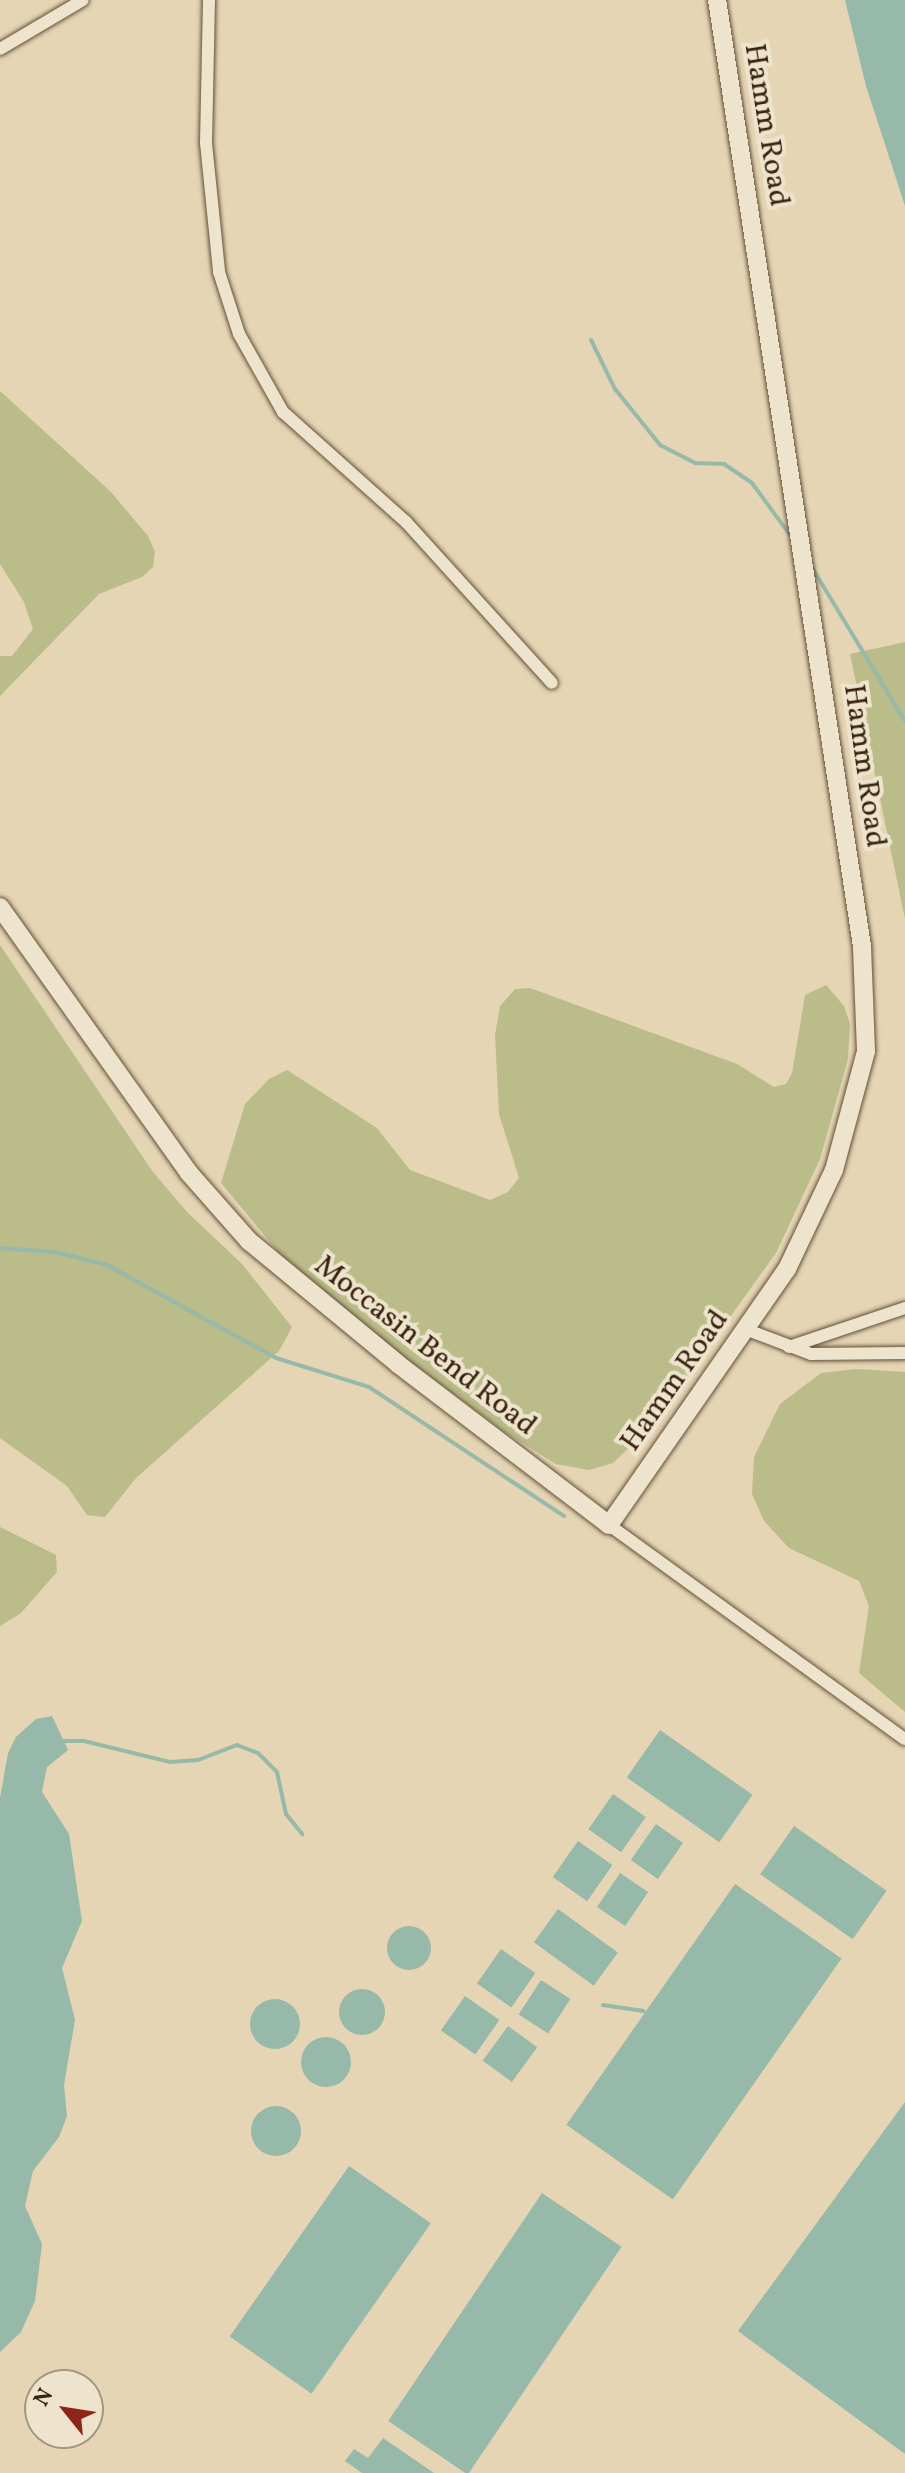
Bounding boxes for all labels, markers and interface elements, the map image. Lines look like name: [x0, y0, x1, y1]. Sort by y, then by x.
street label: Hamm Road: [735, 41, 797, 209]
street label: Hamm Road: [835, 682, 893, 850]
street label: Moccasin Bend Road: [307, 1248, 543, 1444]
street label: Hamm Road: [613, 1303, 737, 1459]
north arrow: [24, 2369, 104, 2449]
text: N: [27, 2383, 62, 2412]

